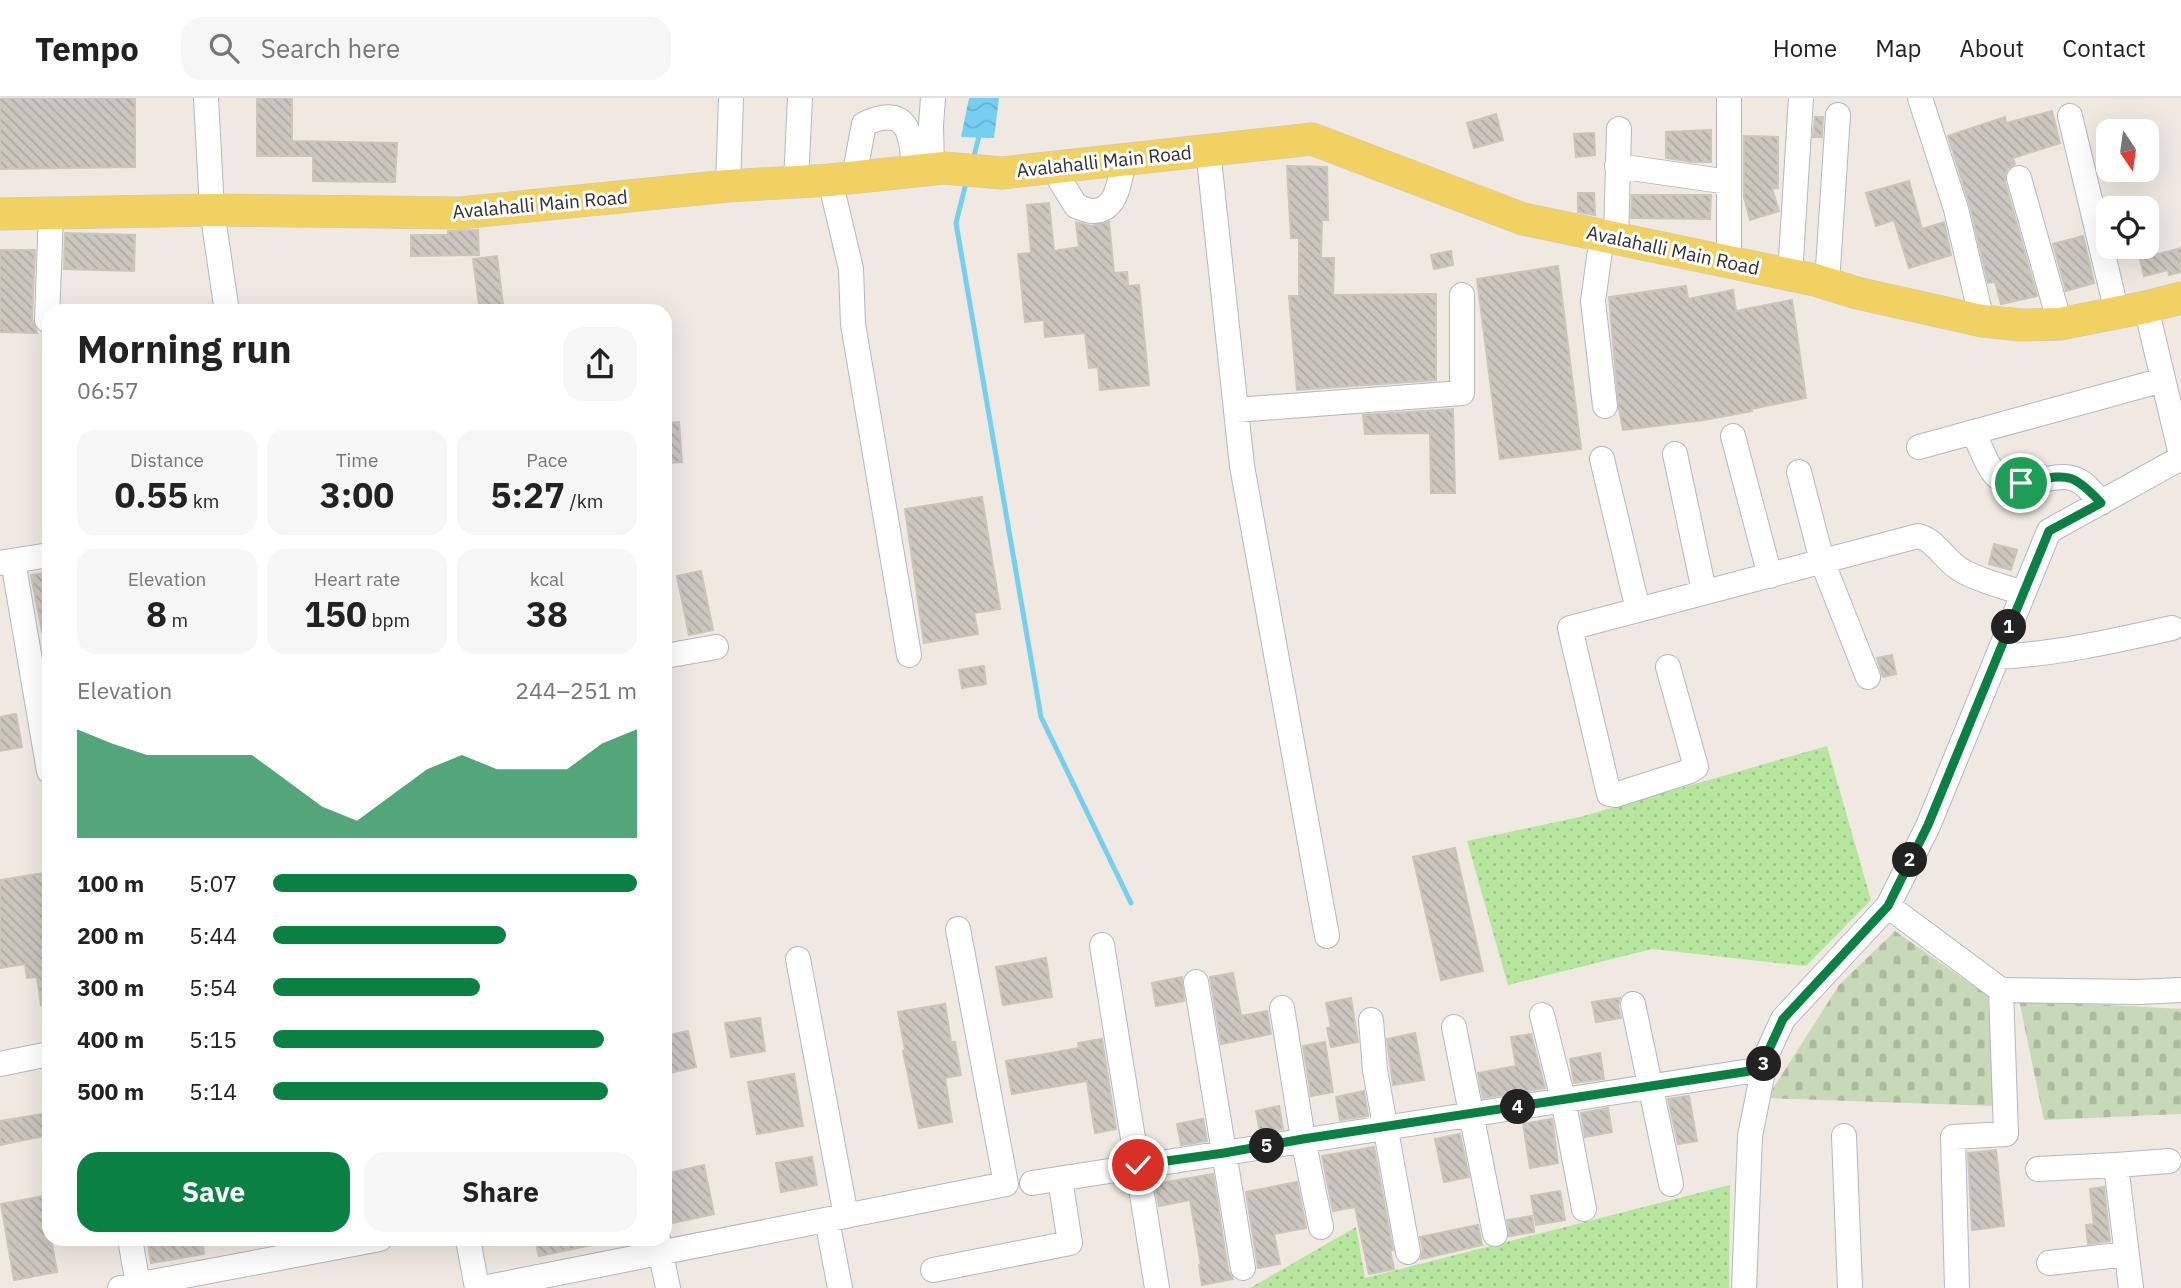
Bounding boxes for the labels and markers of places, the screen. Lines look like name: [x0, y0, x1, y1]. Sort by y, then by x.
pin: [1991, 453, 2051, 513]
pin: 1: [1992, 610, 2026, 644]
pin: 2: [1892, 842, 1927, 878]
pin: 3: [1746, 1046, 1782, 1082]
pin: 4: [1500, 1090, 1536, 1124]
pin: 5: [1250, 1128, 1284, 1164]
pin: [1108, 1135, 1168, 1195]

